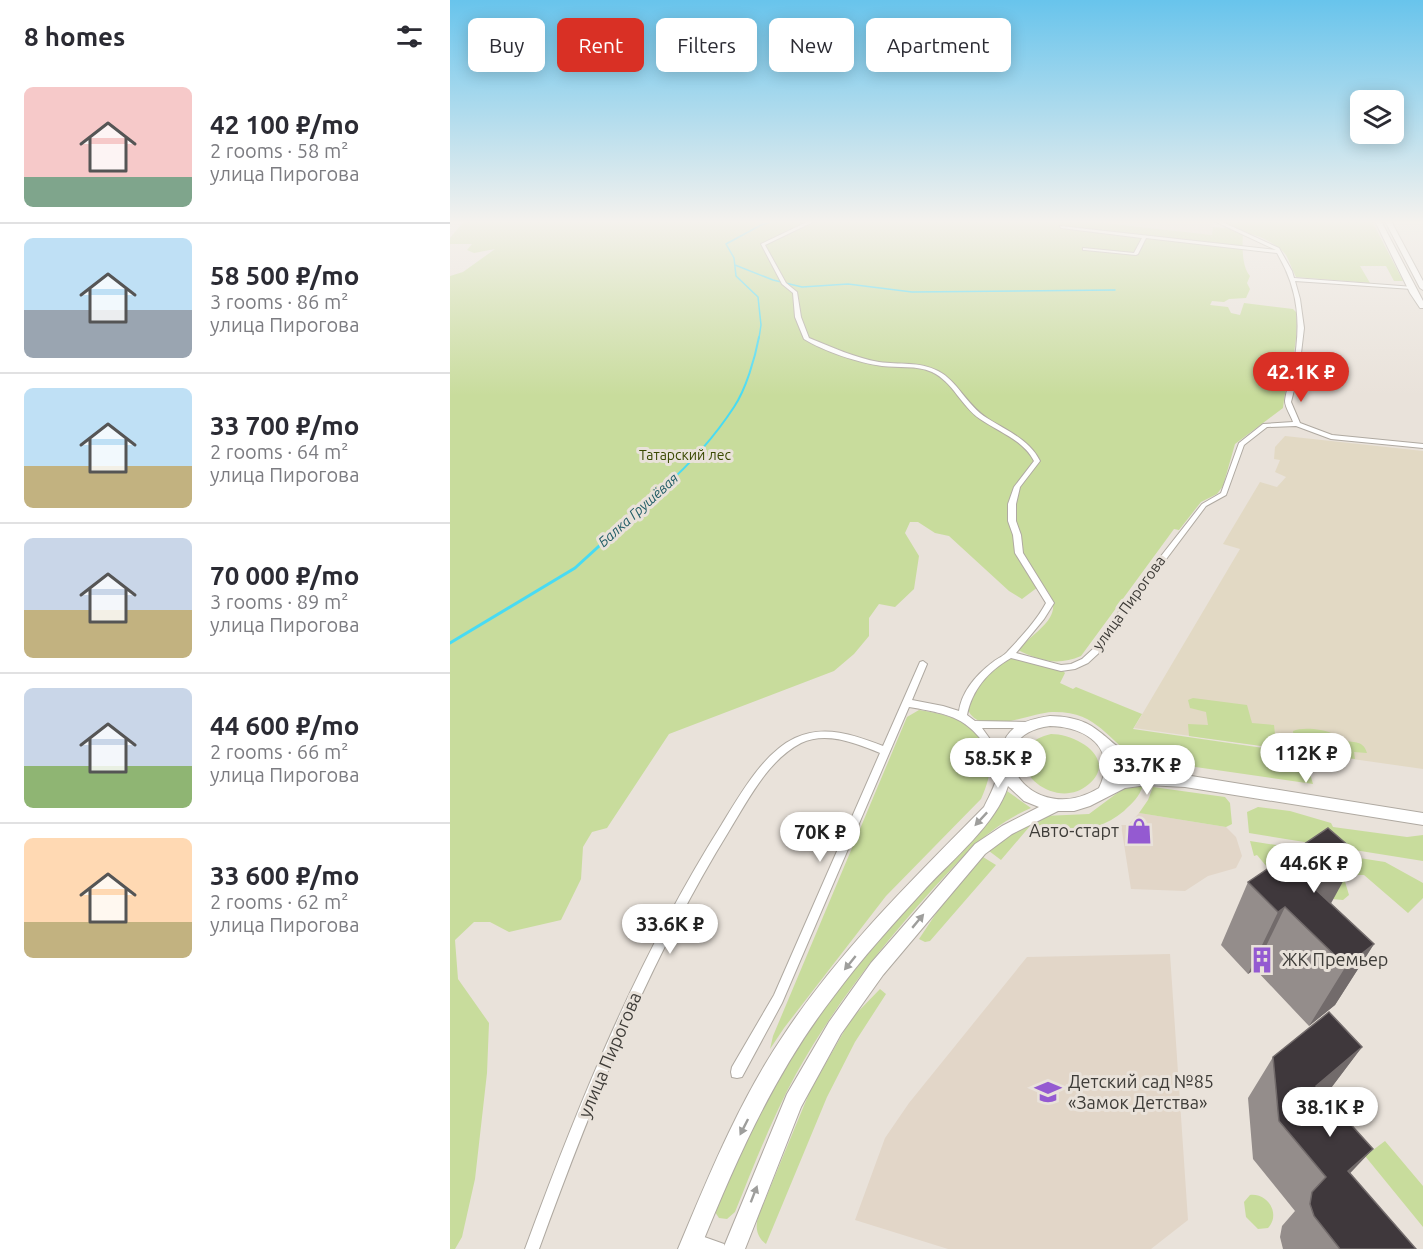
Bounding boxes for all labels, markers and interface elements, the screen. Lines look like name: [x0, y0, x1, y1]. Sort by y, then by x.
chip: Buy: [468, 18, 545, 72]
chip: Rent: [557, 18, 644, 72]
chip: Filters: [656, 18, 757, 72]
chip: New: [769, 18, 854, 72]
chip: Apartment: [866, 18, 1011, 72]
icon: filters: [393, 20, 426, 53]
text: 8 homes: [24, 22, 125, 51]
map controls: [1350, 90, 1404, 144]
button: layers: [1350, 90, 1404, 144]
text: 42 100 ₽/mo: [210, 110, 359, 139]
icon: home: [72, 111, 144, 183]
text: 2 rooms · 58 m²: [210, 139, 348, 162]
text: улица Пирогова: [210, 162, 359, 185]
text: 58 500 ₽/mo: [210, 261, 359, 290]
icon: home: [72, 262, 144, 334]
text: 3 rooms · 86 m²: [210, 290, 348, 313]
text: улица Пирогова: [210, 313, 359, 336]
pin: 42.1K ₽: [1246, 352, 1356, 403]
text: 42.1K ₽: [1267, 360, 1335, 383]
text: 33 700 ₽/mo: [210, 411, 359, 440]
icon: home: [72, 412, 144, 484]
text: 2 rooms · 64 m²: [210, 440, 348, 463]
park label: Татарский лес: [639, 447, 731, 463]
text: улица Пирогова: [210, 463, 359, 486]
water label: Балка Грушёвая: [595, 470, 681, 550]
street label: улица Пирогова: [1089, 552, 1168, 653]
text: 70 000 ₽/mo: [210, 561, 359, 590]
icon: home: [72, 562, 144, 634]
text: 3 rooms · 89 m²: [210, 590, 348, 613]
text: улица Пирогова: [210, 613, 359, 636]
text: 44 600 ₽/mo: [210, 711, 359, 740]
icon: home: [72, 712, 144, 784]
pin: 112K ₽: [1257, 733, 1355, 784]
pin: 58.5K ₽: [943, 738, 1053, 789]
text: 2 rooms · 66 m²: [210, 740, 348, 763]
text: 112K ₽: [1274, 741, 1338, 764]
pin: 33.7K ₽: [1092, 745, 1202, 796]
text: 58.5K ₽: [964, 746, 1032, 769]
text: 33.7K ₽: [1113, 753, 1181, 776]
text: улица Пирогова: [210, 763, 359, 786]
one-way arrow: [975, 811, 988, 826]
pin: 70K ₽: [778, 812, 862, 863]
shop icon: Авто-старт: [1124, 816, 1154, 846]
text: 70K ₽: [794, 820, 846, 843]
place label: Авто-старт: [1029, 820, 1119, 840]
pin: 44.6K ₽: [1259, 843, 1369, 894]
text: 44.6K ₽: [1280, 851, 1348, 874]
text: 33 600 ₽/mo: [210, 861, 359, 890]
icon: home: [72, 862, 144, 934]
text: 2 rooms · 62 m²: [210, 890, 348, 913]
pin: 33.6K ₽: [615, 904, 725, 955]
text: 33.6K ₽: [636, 912, 704, 935]
text: улица Пирогова: [210, 913, 359, 936]
one-way arrow: [911, 914, 924, 929]
building icon: ЖК Премьер: [1247, 945, 1277, 975]
place label: ЖК Премьер: [1282, 949, 1388, 969]
one-way arrow: [843, 955, 856, 971]
street label: улица Пирогова: [574, 989, 645, 1120]
place label: Детский сад №85 «Замок Детства»: [1068, 1071, 1214, 1112]
school or university icon: Детский сад №85 «Замок Детства»: [1033, 1077, 1063, 1107]
pin: 38.1K ₽: [1275, 1087, 1385, 1138]
text: 38.1K ₽: [1296, 1095, 1364, 1118]
one-way arrow: [739, 1118, 749, 1135]
one-way arrow: [750, 1185, 760, 1203]

